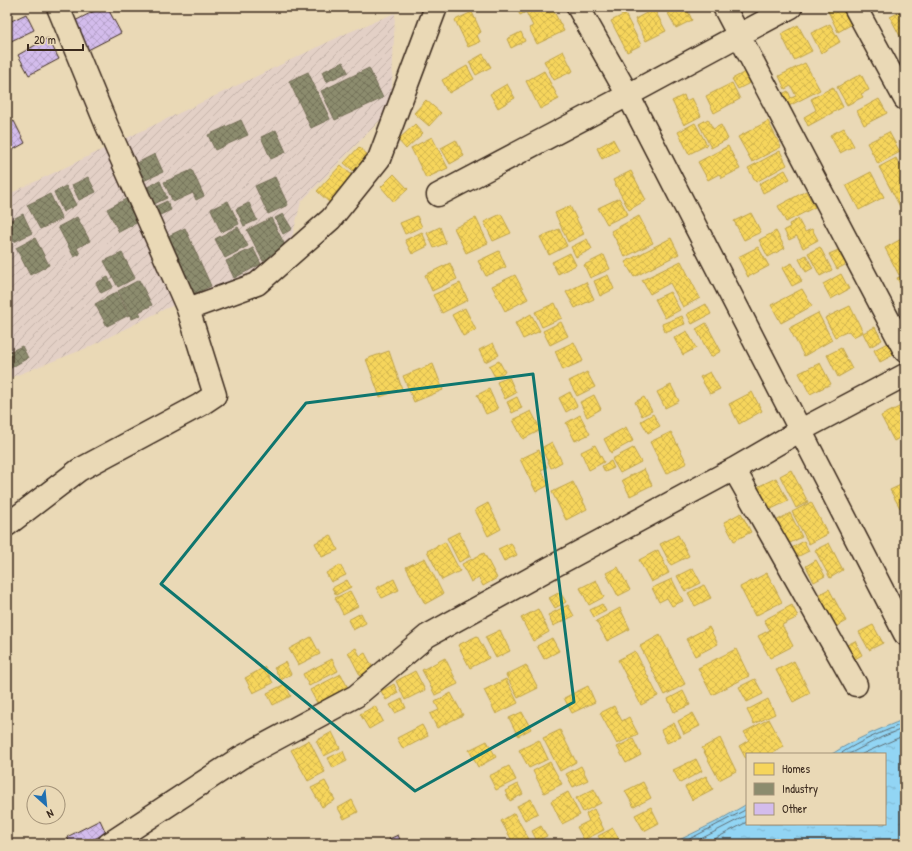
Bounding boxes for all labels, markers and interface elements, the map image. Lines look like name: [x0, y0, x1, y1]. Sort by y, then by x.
scale bar: [28, 26, 83, 52]
text: 20 m: [34, 31, 56, 48]
legend: [746, 753, 886, 825]
text: Homes: [782, 760, 810, 777]
text: Industry: [782, 780, 818, 797]
north arrow: [26, 785, 66, 825]
text: Other: [782, 800, 808, 817]
text: N: [45, 806, 56, 822]

